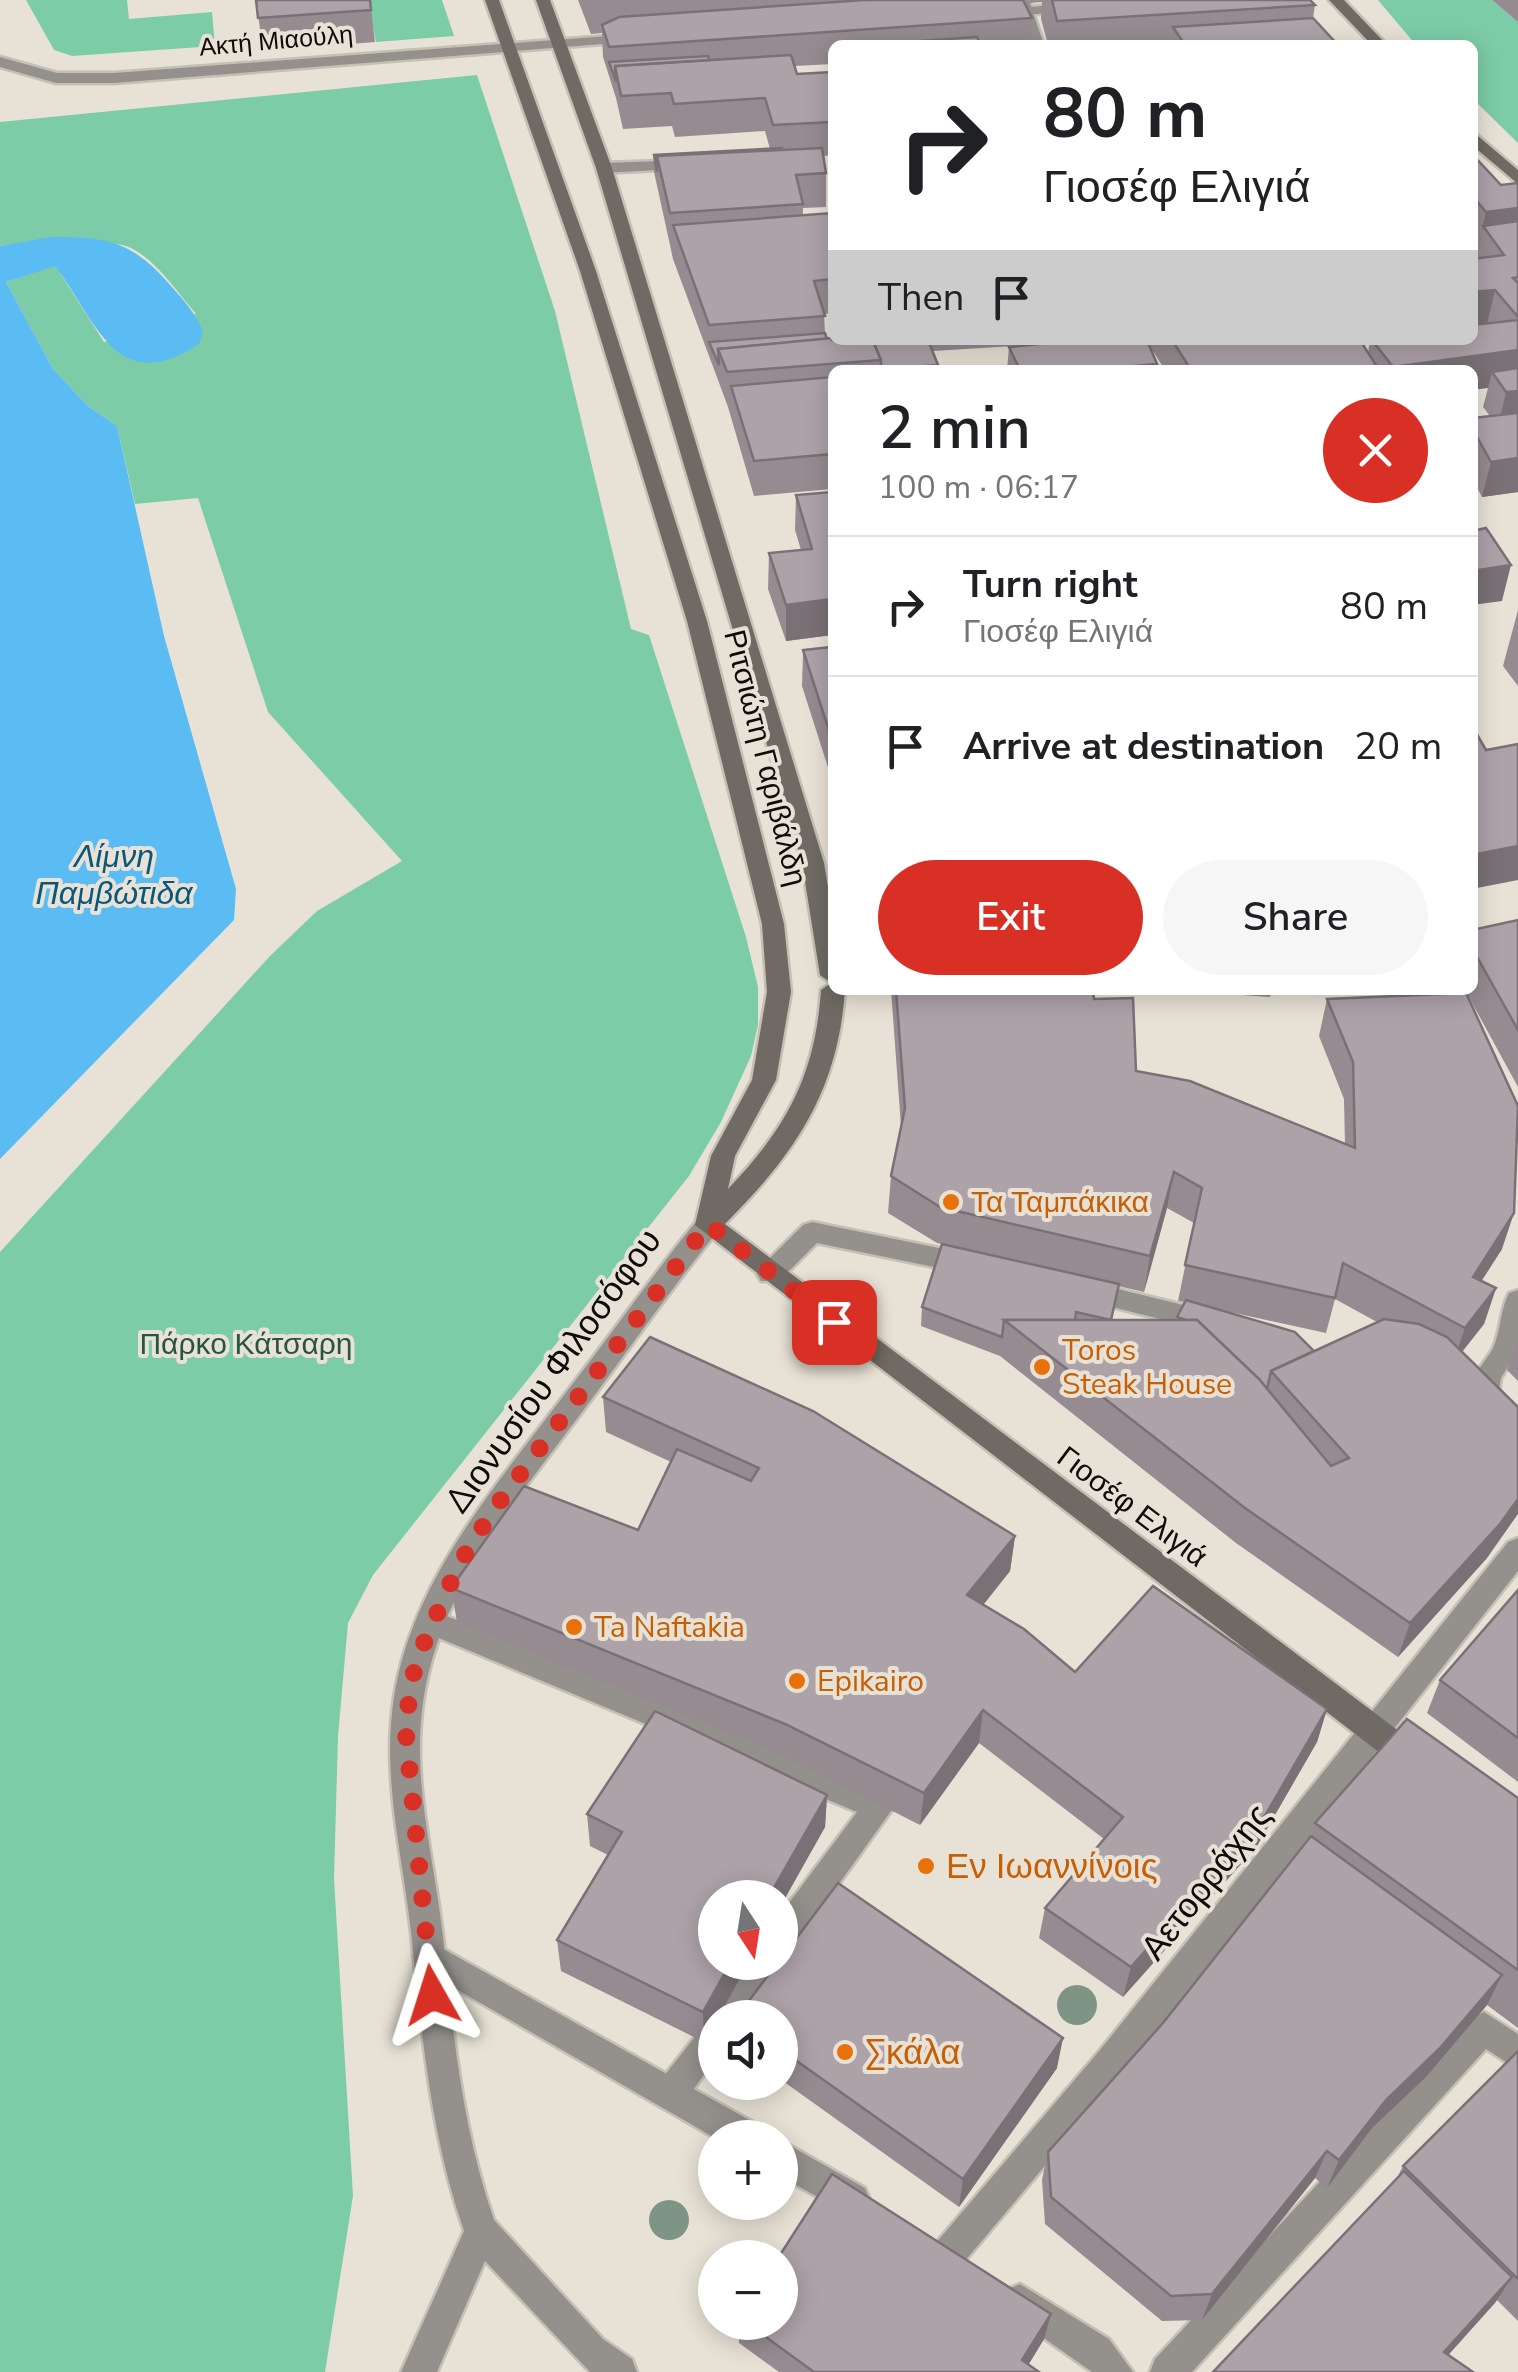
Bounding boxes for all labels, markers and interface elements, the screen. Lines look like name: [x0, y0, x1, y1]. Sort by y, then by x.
street label: Ακτή Μιαούλη: [198, 17, 354, 65]
text: 80 m: [1043, 66, 1207, 162]
icon: right: [878, 80, 1008, 210]
text: Γιοσέφ Ελιγιά: [1043, 157, 1310, 218]
icon: arrive: [984, 270, 1039, 325]
text: Then: [878, 272, 964, 323]
text: 2 min: [878, 387, 1031, 469]
button: close: [1323, 398, 1428, 503]
text: 100 m · 06:17: [878, 466, 1079, 509]
text: Turn right: [963, 559, 1138, 610]
icon: right: [878, 579, 933, 634]
text: 80 m: [1340, 581, 1428, 632]
text: Γιοσέφ Ελιγιά: [963, 610, 1153, 653]
street label: Ριτσιώτη Γαριβάλδη: [713, 626, 817, 890]
icon: arrive: [878, 719, 933, 774]
text: Arrive at destination: [963, 721, 1324, 772]
text: 20 m: [1354, 721, 1442, 772]
water label: Λίμνη Παμβώτιδα: [36, 835, 193, 915]
button: Exit: [878, 860, 1143, 975]
button: Share: [1163, 860, 1428, 975]
place label: Τα Ταμπάκικα: [971, 1182, 1149, 1223]
marker: Τα Ταμπάκικα: [940, 1191, 962, 1213]
street label: Διονυσίου Φιλοσόφου: [434, 1219, 672, 1523]
pin: [792, 1280, 877, 1365]
icon: arrive: [807, 1295, 862, 1350]
park label: Πάρκο Κάτσαρη: [139, 1324, 353, 1365]
place label: Toros Steak House: [1062, 1330, 1232, 1405]
marker: Toros Steak House: [1031, 1356, 1053, 1378]
street label: Γιοσέφ Ελιγιά: [1048, 1437, 1216, 1577]
place label: Ta Naftakia: [594, 1607, 745, 1648]
marker: Ta Naftakia: [563, 1616, 585, 1638]
place label: Epikairo: [817, 1661, 924, 1702]
marker: Epikairo: [786, 1670, 808, 1692]
street label: Αετορράχης: [1130, 1794, 1282, 1970]
place label: Εν Ιωαννίνοις: [946, 1843, 1158, 1890]
marker: Εν Ιωαννίνοις: [915, 1855, 937, 1877]
north arrow: [698, 1880, 798, 1980]
map controls: [698, 1880, 798, 2340]
position arrow: [380, 1943, 484, 2047]
button: sound: [698, 2000, 798, 2100]
place label: Σκάλα: [865, 2029, 961, 2076]
marker: Σκάλα: [834, 2041, 856, 2063]
button: +: [698, 2120, 798, 2220]
button: −: [698, 2240, 798, 2340]

